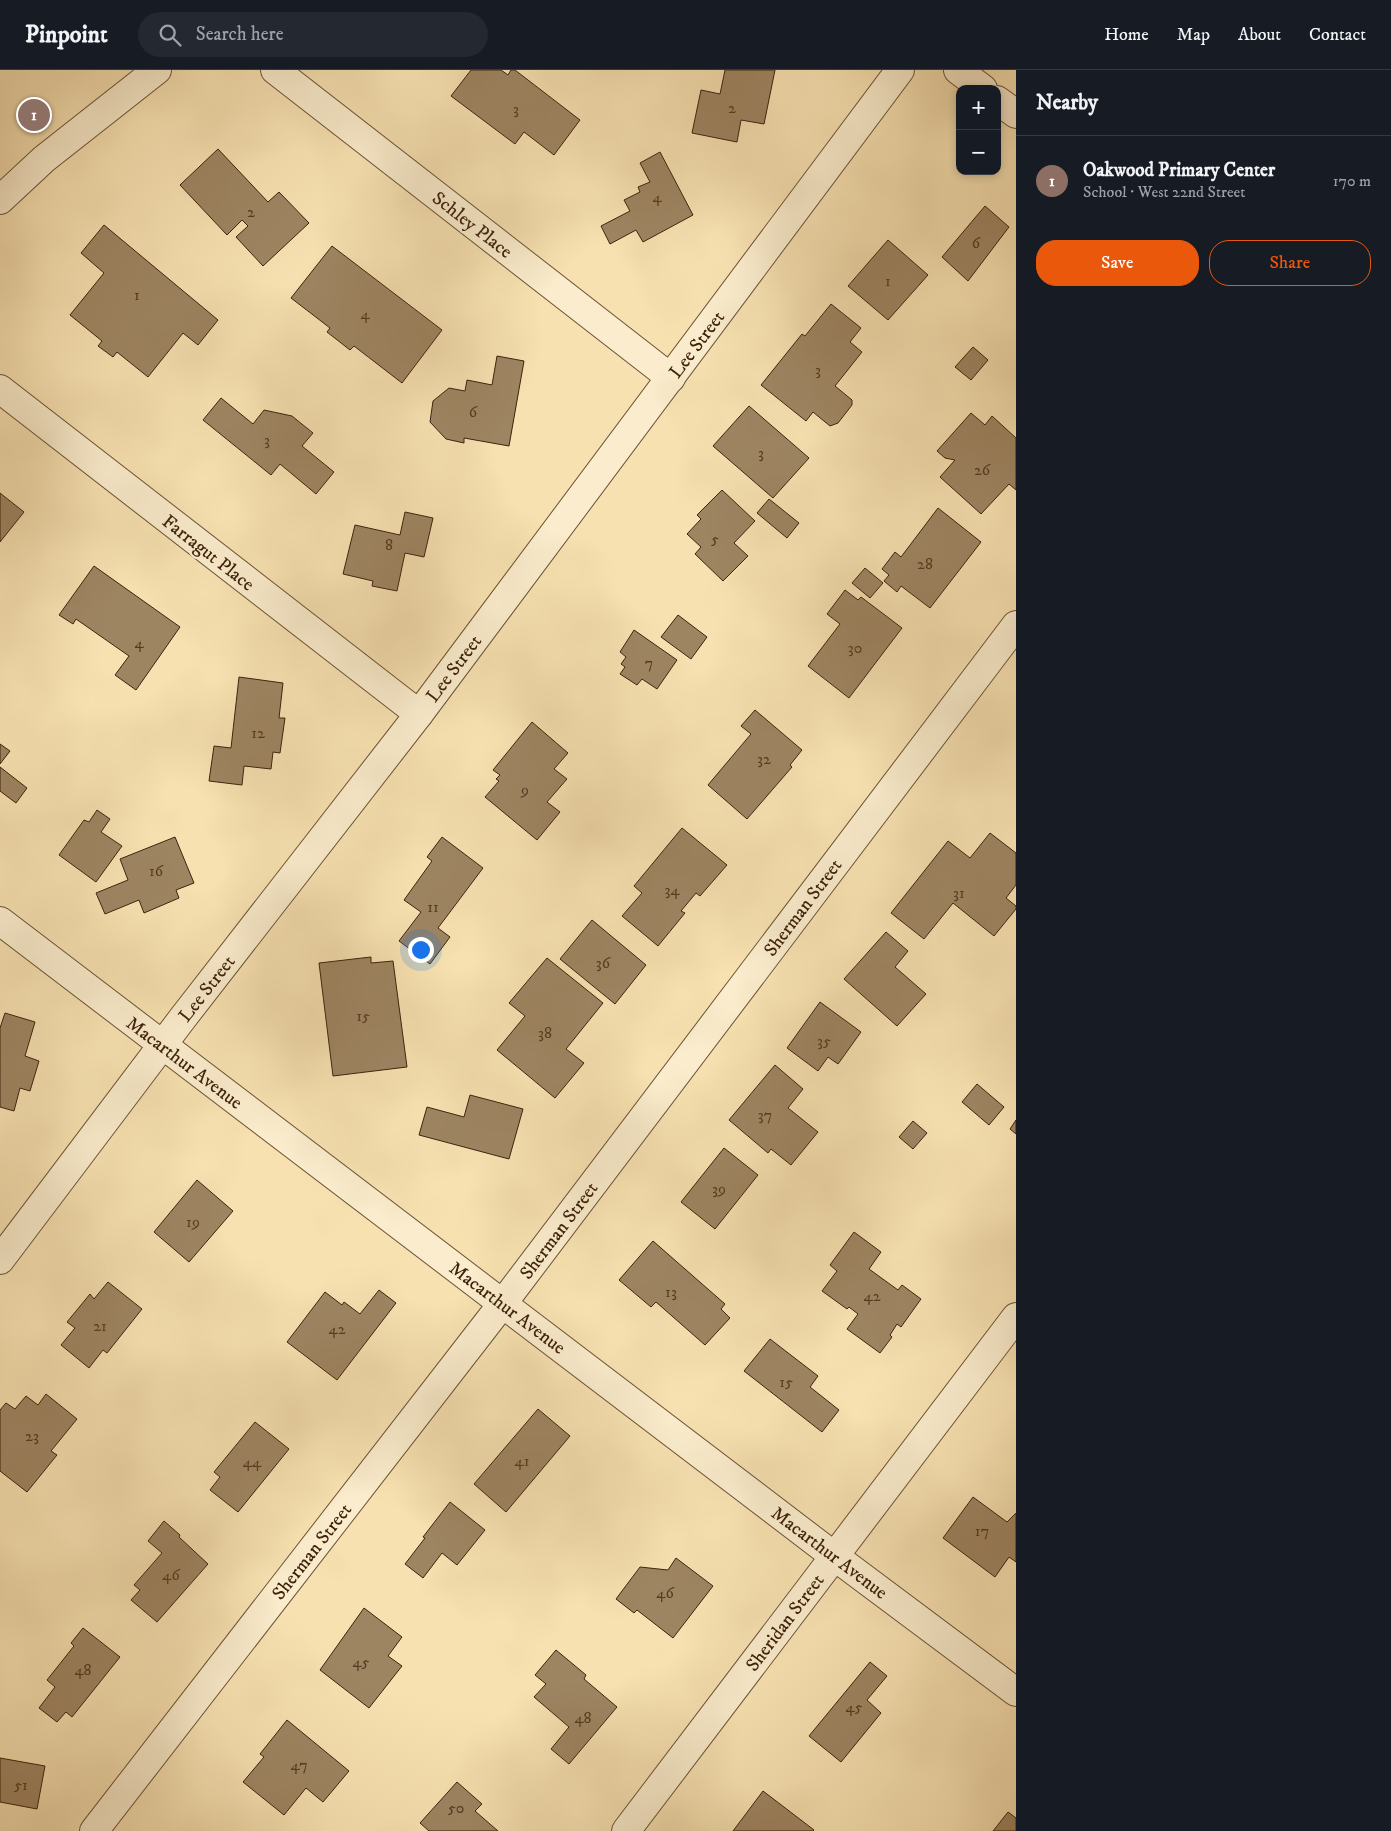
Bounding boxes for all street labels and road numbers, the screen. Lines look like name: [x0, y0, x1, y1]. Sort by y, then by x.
street label: Schley Place: [427, 187, 517, 264]
street label: Lee Street: [664, 307, 730, 383]
street label: Farragut Place: [157, 510, 259, 596]
street label: Lee Street: [421, 631, 487, 707]
street label: Sherman Street: [759, 855, 847, 961]
street label: Lee Street: [174, 951, 240, 1027]
street label: Macarthur Avenue: [121, 1012, 247, 1115]
street label: Sherman Street: [515, 1178, 603, 1284]
street label: Macarthur Avenue: [444, 1257, 570, 1360]
street label: Sherman Street: [267, 1499, 357, 1605]
street label: Macarthur Avenue: [766, 1502, 892, 1605]
street label: Sheridan Street: [741, 1570, 829, 1676]

